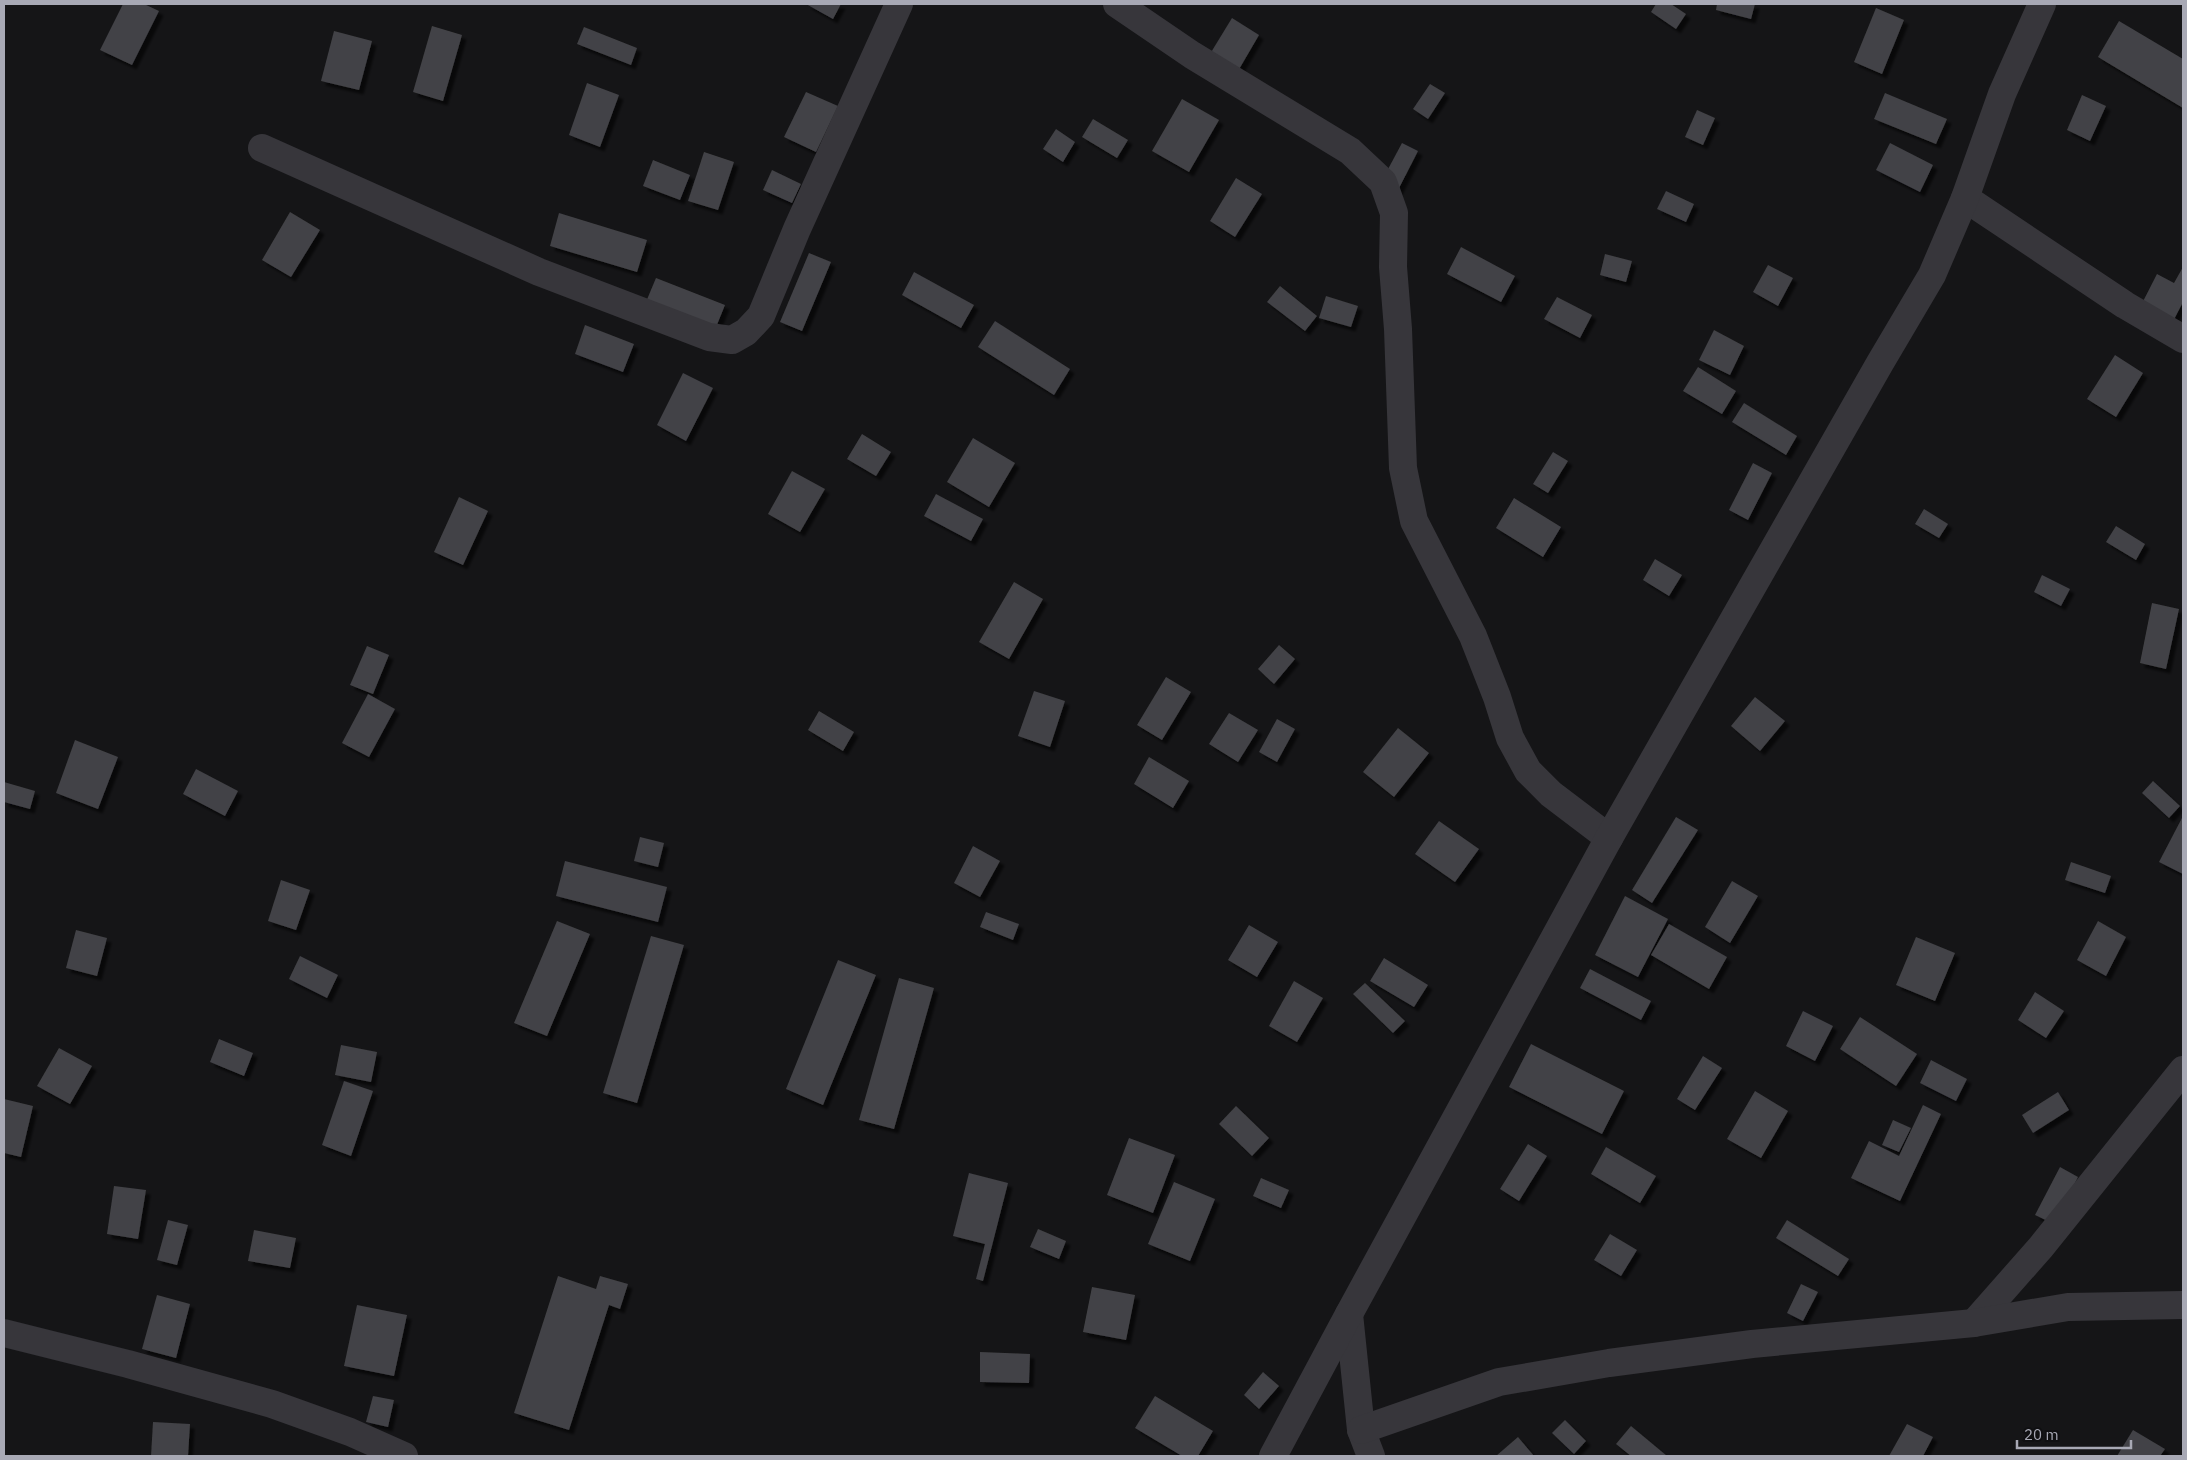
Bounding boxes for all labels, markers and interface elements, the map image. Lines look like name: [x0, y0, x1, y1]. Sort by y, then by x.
scale bar: [2017, 1418, 2131, 1450]
text: 20 m: [2024, 1425, 2059, 1444]

